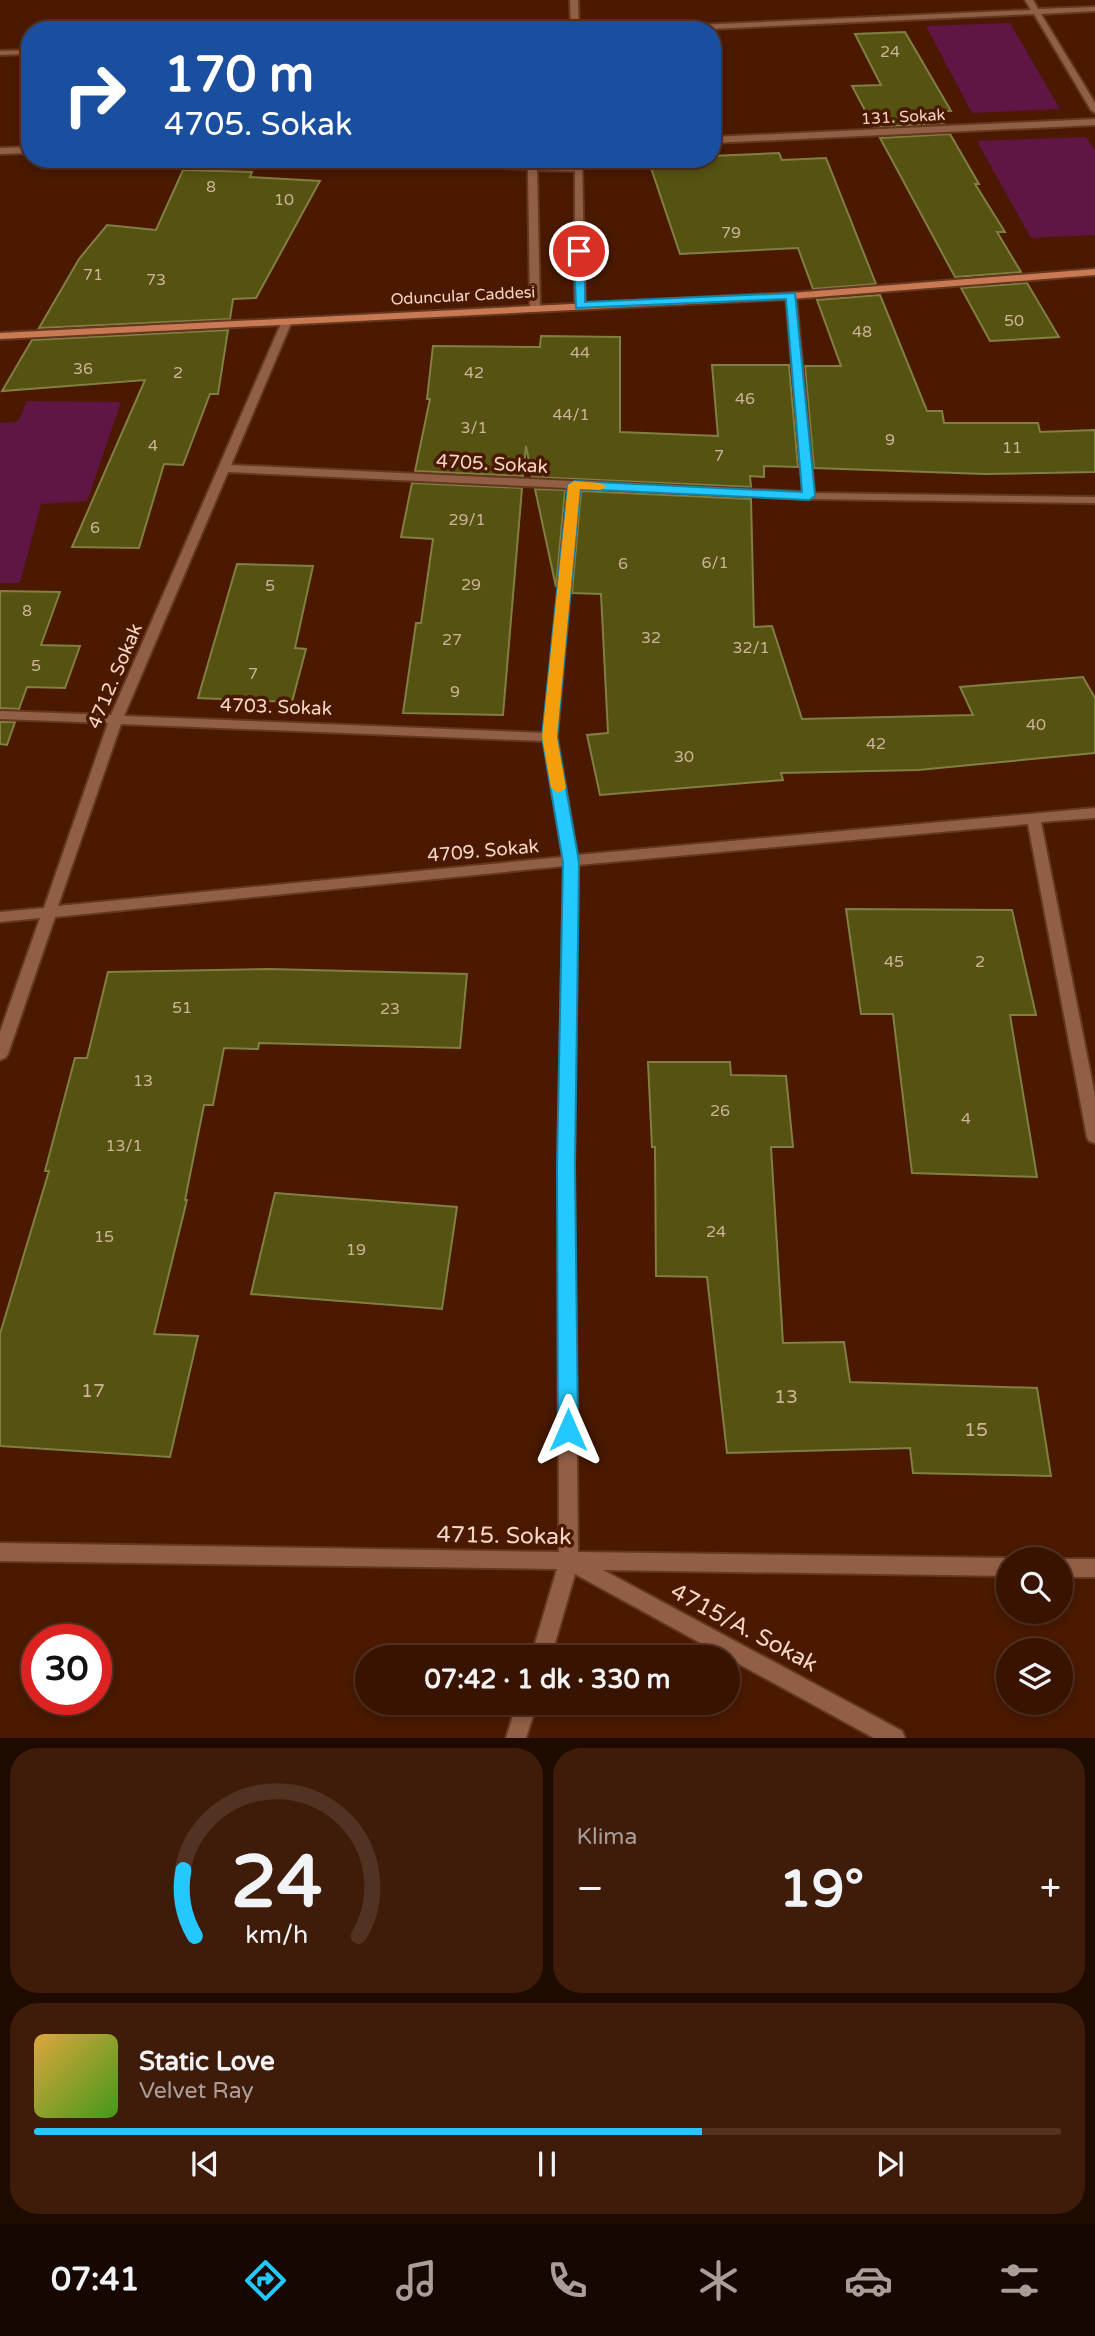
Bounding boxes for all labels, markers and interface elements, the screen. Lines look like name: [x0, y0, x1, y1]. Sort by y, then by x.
house number: 24: [880, 42, 900, 62]
text: 170 m: [164, 46, 314, 105]
icon: right: [49, 49, 140, 140]
street label: 131. Sokak: [860, 105, 946, 129]
text: 4705. Sokak: [164, 106, 352, 144]
house number: 8: [206, 177, 216, 197]
house number: 10: [274, 190, 294, 210]
pin: [549, 221, 609, 281]
house number: 79: [721, 223, 741, 243]
icon: arrive: [560, 232, 598, 270]
house number: 71: [83, 265, 103, 285]
house number: 73: [146, 270, 166, 290]
street label: Oduncular Caddesi: [390, 282, 536, 310]
house number: 50: [1004, 311, 1024, 331]
house number: 48: [852, 322, 872, 342]
house number: 44: [570, 343, 590, 363]
house number: 36: [73, 359, 93, 379]
house number: 2: [173, 363, 183, 383]
house number: 42: [464, 363, 484, 383]
house number: 46: [735, 389, 755, 409]
house number: 44/1: [552, 405, 590, 425]
house number: 3/1: [460, 418, 488, 438]
house number: 9: [885, 430, 895, 450]
house number: 4: [148, 436, 158, 456]
house number: 11: [1002, 438, 1022, 458]
house number: 7: [714, 446, 724, 466]
street label: 4705. Sokak: [436, 450, 548, 478]
house number: 29/1: [448, 510, 486, 530]
house number: 6: [90, 518, 100, 538]
house number: 6/1: [701, 553, 729, 573]
house number: 6: [618, 554, 628, 574]
house number: 29: [461, 575, 481, 595]
house number: 5: [265, 576, 275, 596]
house number: 8: [22, 601, 32, 621]
street label: 4712. Sokak: [83, 620, 147, 732]
house number: 32: [641, 628, 661, 648]
house number: 27: [442, 630, 462, 650]
house number: 32/1: [732, 638, 770, 658]
house number: 5: [31, 656, 41, 676]
house number: 7: [248, 664, 258, 684]
house number: 9: [450, 682, 460, 702]
street label: 4703. Sokak: [220, 694, 332, 720]
house number: 40: [1026, 715, 1046, 735]
house number: 42: [866, 734, 886, 754]
house number: 30: [674, 747, 694, 767]
street label: 4709. Sokak: [426, 835, 540, 867]
house number: 45: [884, 952, 904, 972]
house number: 2: [975, 952, 985, 972]
house number: 51: [172, 998, 192, 1018]
house number: 23: [380, 999, 400, 1019]
house number: 13: [133, 1071, 153, 1091]
house number: 26: [710, 1101, 730, 1121]
house number: 4: [961, 1109, 971, 1129]
house number: 13/1: [105, 1136, 143, 1156]
house number: 24: [706, 1222, 726, 1242]
house number: 15: [94, 1227, 114, 1247]
house number: 19: [346, 1240, 366, 1260]
house number: 17: [81, 1380, 105, 1402]
house number: 13: [774, 1386, 798, 1408]
position arrow: [531, 1393, 605, 1467]
house number: 15: [964, 1419, 988, 1441]
street label: 4715. Sokak: [436, 1521, 572, 1551]
map controls: [996, 1547, 1073, 1715]
button: search: [996, 1547, 1073, 1624]
street label: 4715/A. Sokak: [666, 1578, 822, 1678]
speed limit sign: 30: [21, 1624, 112, 1715]
button: layers: [996, 1638, 1073, 1715]
text: 07:42 · 1 dk · 330 m: [425, 1664, 670, 1695]
text: Klima: [577, 1823, 637, 1851]
text: 24: [231, 1840, 322, 1928]
text: 19°: [779, 1858, 864, 1921]
text: −: [577, 1866, 604, 1912]
text: +: [1040, 1866, 1061, 1912]
text: km/h: [245, 1920, 308, 1950]
text: Static Love: [139, 2046, 275, 2077]
text: Velvet Ray: [139, 2077, 254, 2105]
icon: previous: [186, 2145, 224, 2183]
icon: pause: [528, 2145, 566, 2183]
icon: next: [871, 2145, 909, 2183]
icon: directions: [241, 2256, 290, 2305]
icon: music: [392, 2256, 441, 2305]
icon: phone: [543, 2256, 592, 2305]
icon: climate: [694, 2256, 743, 2305]
icon: car: [844, 2256, 893, 2305]
icon: filters: [995, 2256, 1044, 2305]
text: 07:41: [51, 2261, 140, 2299]

